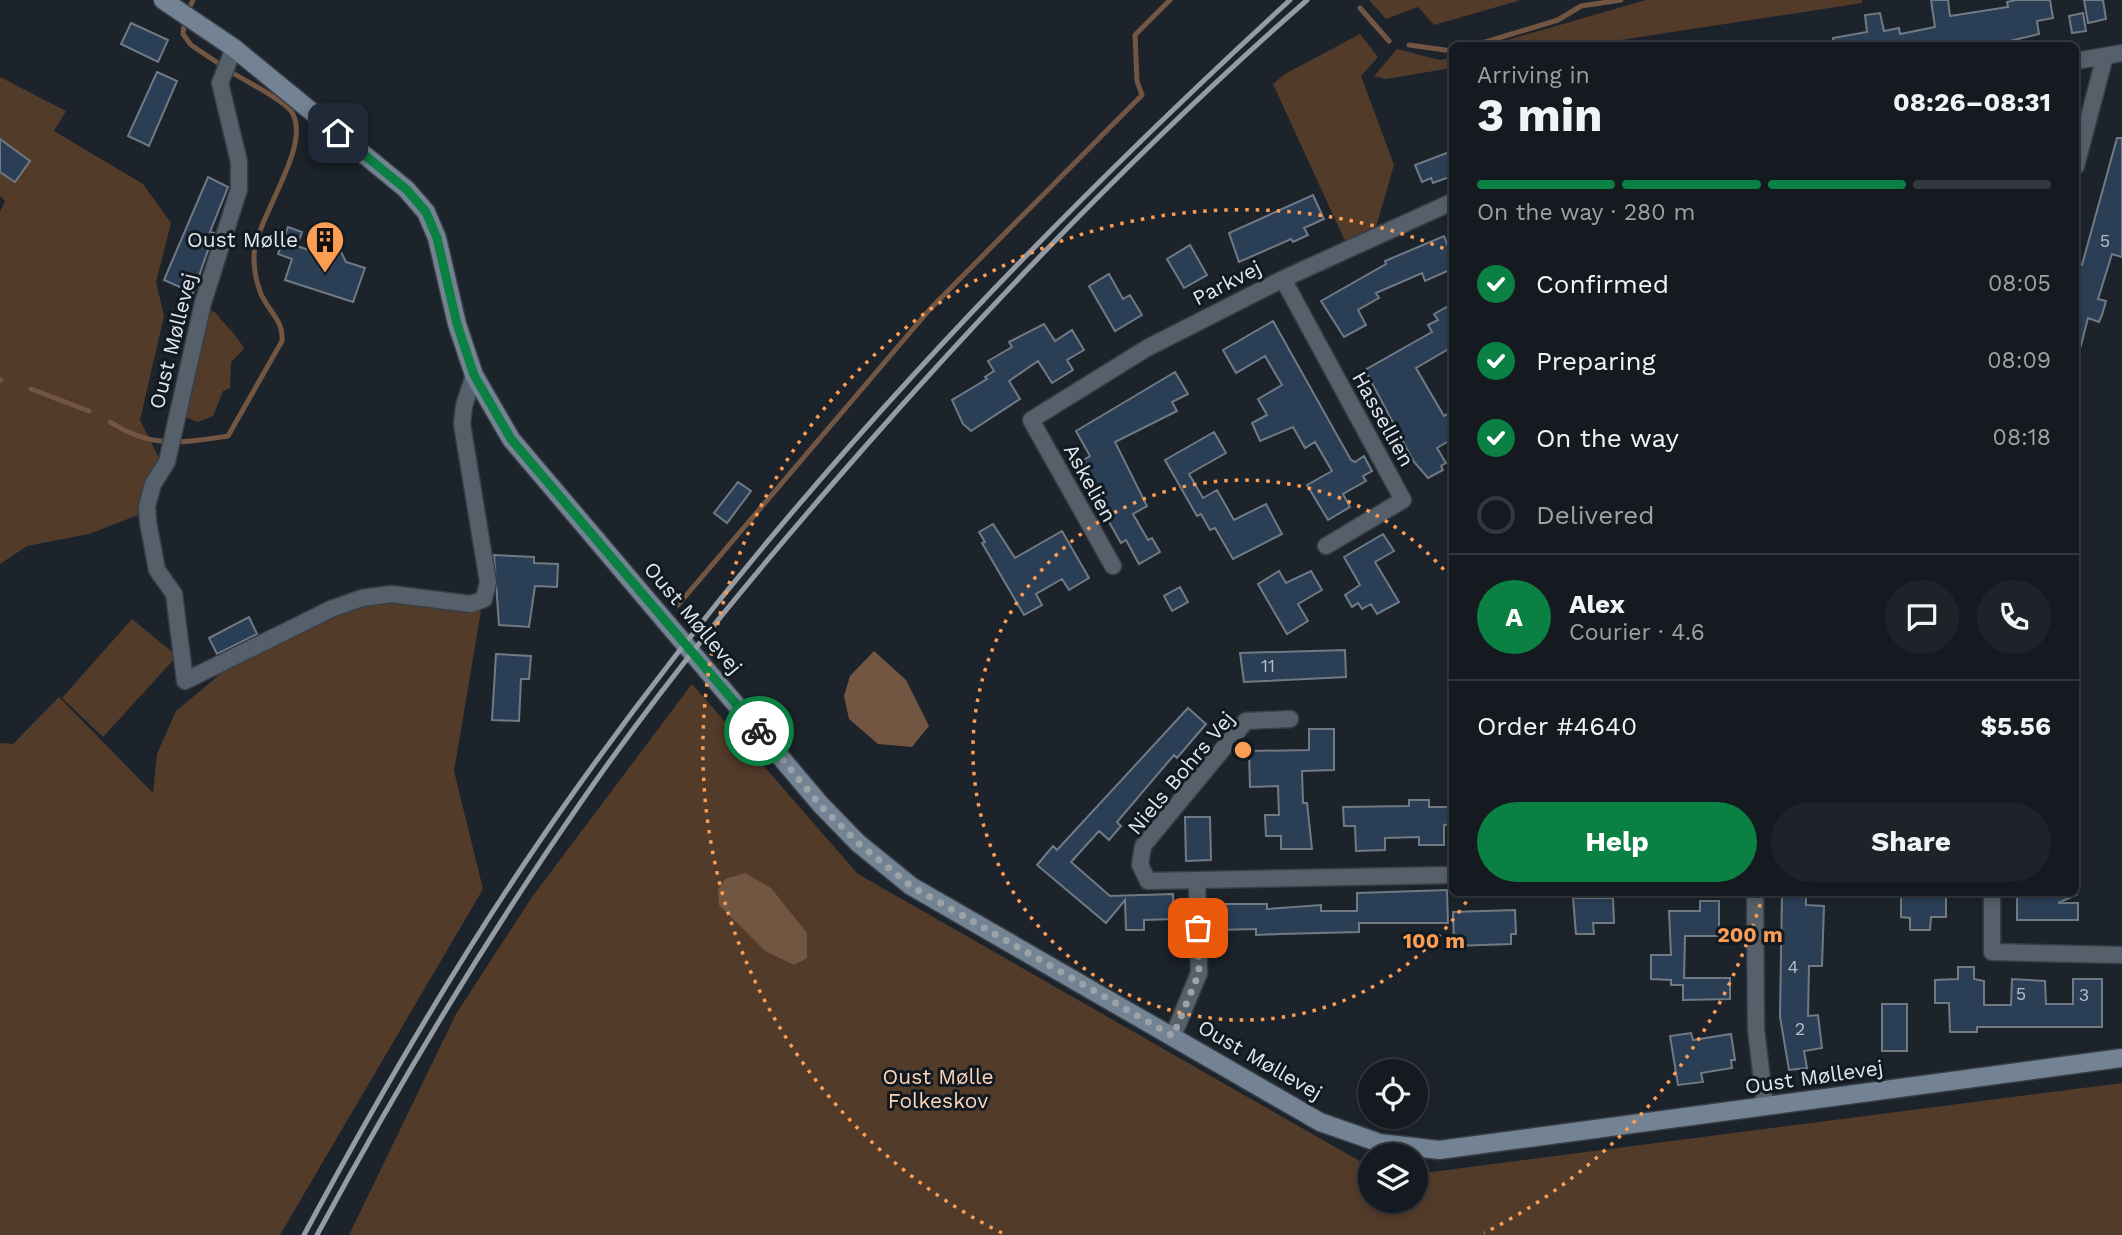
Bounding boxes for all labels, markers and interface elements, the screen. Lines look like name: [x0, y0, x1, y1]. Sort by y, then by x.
text: Arriving in: [1477, 62, 1590, 89]
text: 08:26–08:31: [1893, 87, 2051, 117]
text: 3 min: [1477, 88, 1603, 142]
pin: [308, 103, 368, 163]
icon: home: [319, 114, 357, 152]
text: On the way · 280 m: [1477, 199, 1695, 226]
building icon: Oust Mølle: [304, 219, 346, 274]
place label: Oust Mølle: [187, 227, 298, 252]
house number: 5: [2100, 230, 2110, 251]
street label: Parkvej: [1188, 255, 1265, 310]
icon: check: [1477, 265, 1515, 303]
text: Confirmed: [1536, 269, 1669, 299]
street label: Oust Møllevej: [144, 270, 202, 412]
text: 08:05: [1988, 270, 2051, 297]
icon: check: [1477, 342, 1515, 380]
text: Preparing: [1536, 346, 1656, 376]
text: 08:09: [1987, 347, 2051, 374]
street label: Hassellien: [1347, 367, 1420, 471]
icon: check: [1477, 419, 1515, 457]
text: On the way: [1536, 423, 1679, 453]
text: 08:18: [1993, 424, 2051, 451]
street label: Askelien: [1059, 439, 1122, 526]
text: Delivered: [1536, 500, 1655, 530]
street label: Oust Møllevej: [639, 556, 748, 679]
button: chat: [1885, 580, 1959, 654]
button: phone: [1977, 580, 2051, 654]
text: Alex: [1569, 589, 1625, 619]
text: A: [1505, 602, 1523, 632]
text: Courier · 4.6: [1569, 619, 1705, 646]
house number: 11: [1261, 655, 1275, 676]
courier: [724, 696, 794, 766]
street label: Niels Bohrs Vej: [1122, 706, 1239, 839]
text: Order #4640: [1477, 711, 1637, 741]
text: $5.56: [1980, 711, 2051, 741]
icon: bike: [740, 712, 778, 750]
centre of rings: [1231, 738, 1255, 762]
button: Help: [1477, 802, 1757, 882]
button: Share: [1771, 802, 2051, 882]
pin: [1168, 898, 1228, 958]
icon: bag: [1179, 909, 1217, 947]
text: 200 m: [1717, 922, 1783, 947]
text: 100 m: [1403, 928, 1465, 953]
house number: 4: [1788, 956, 1799, 977]
house number: 5: [2016, 983, 2026, 1004]
house number: 3: [2079, 984, 2089, 1005]
street label: Oust Møllevej: [1194, 1014, 1327, 1105]
house number: 2: [1795, 1018, 1805, 1039]
street label: Oust Møllevej: [1743, 1054, 1885, 1099]
map controls: [1358, 1059, 1428, 1213]
button: locate: [1358, 1059, 1428, 1129]
park label: Oust Mølle Folkeskov: [882, 1064, 994, 1113]
button: layers: [1358, 1143, 1428, 1213]

